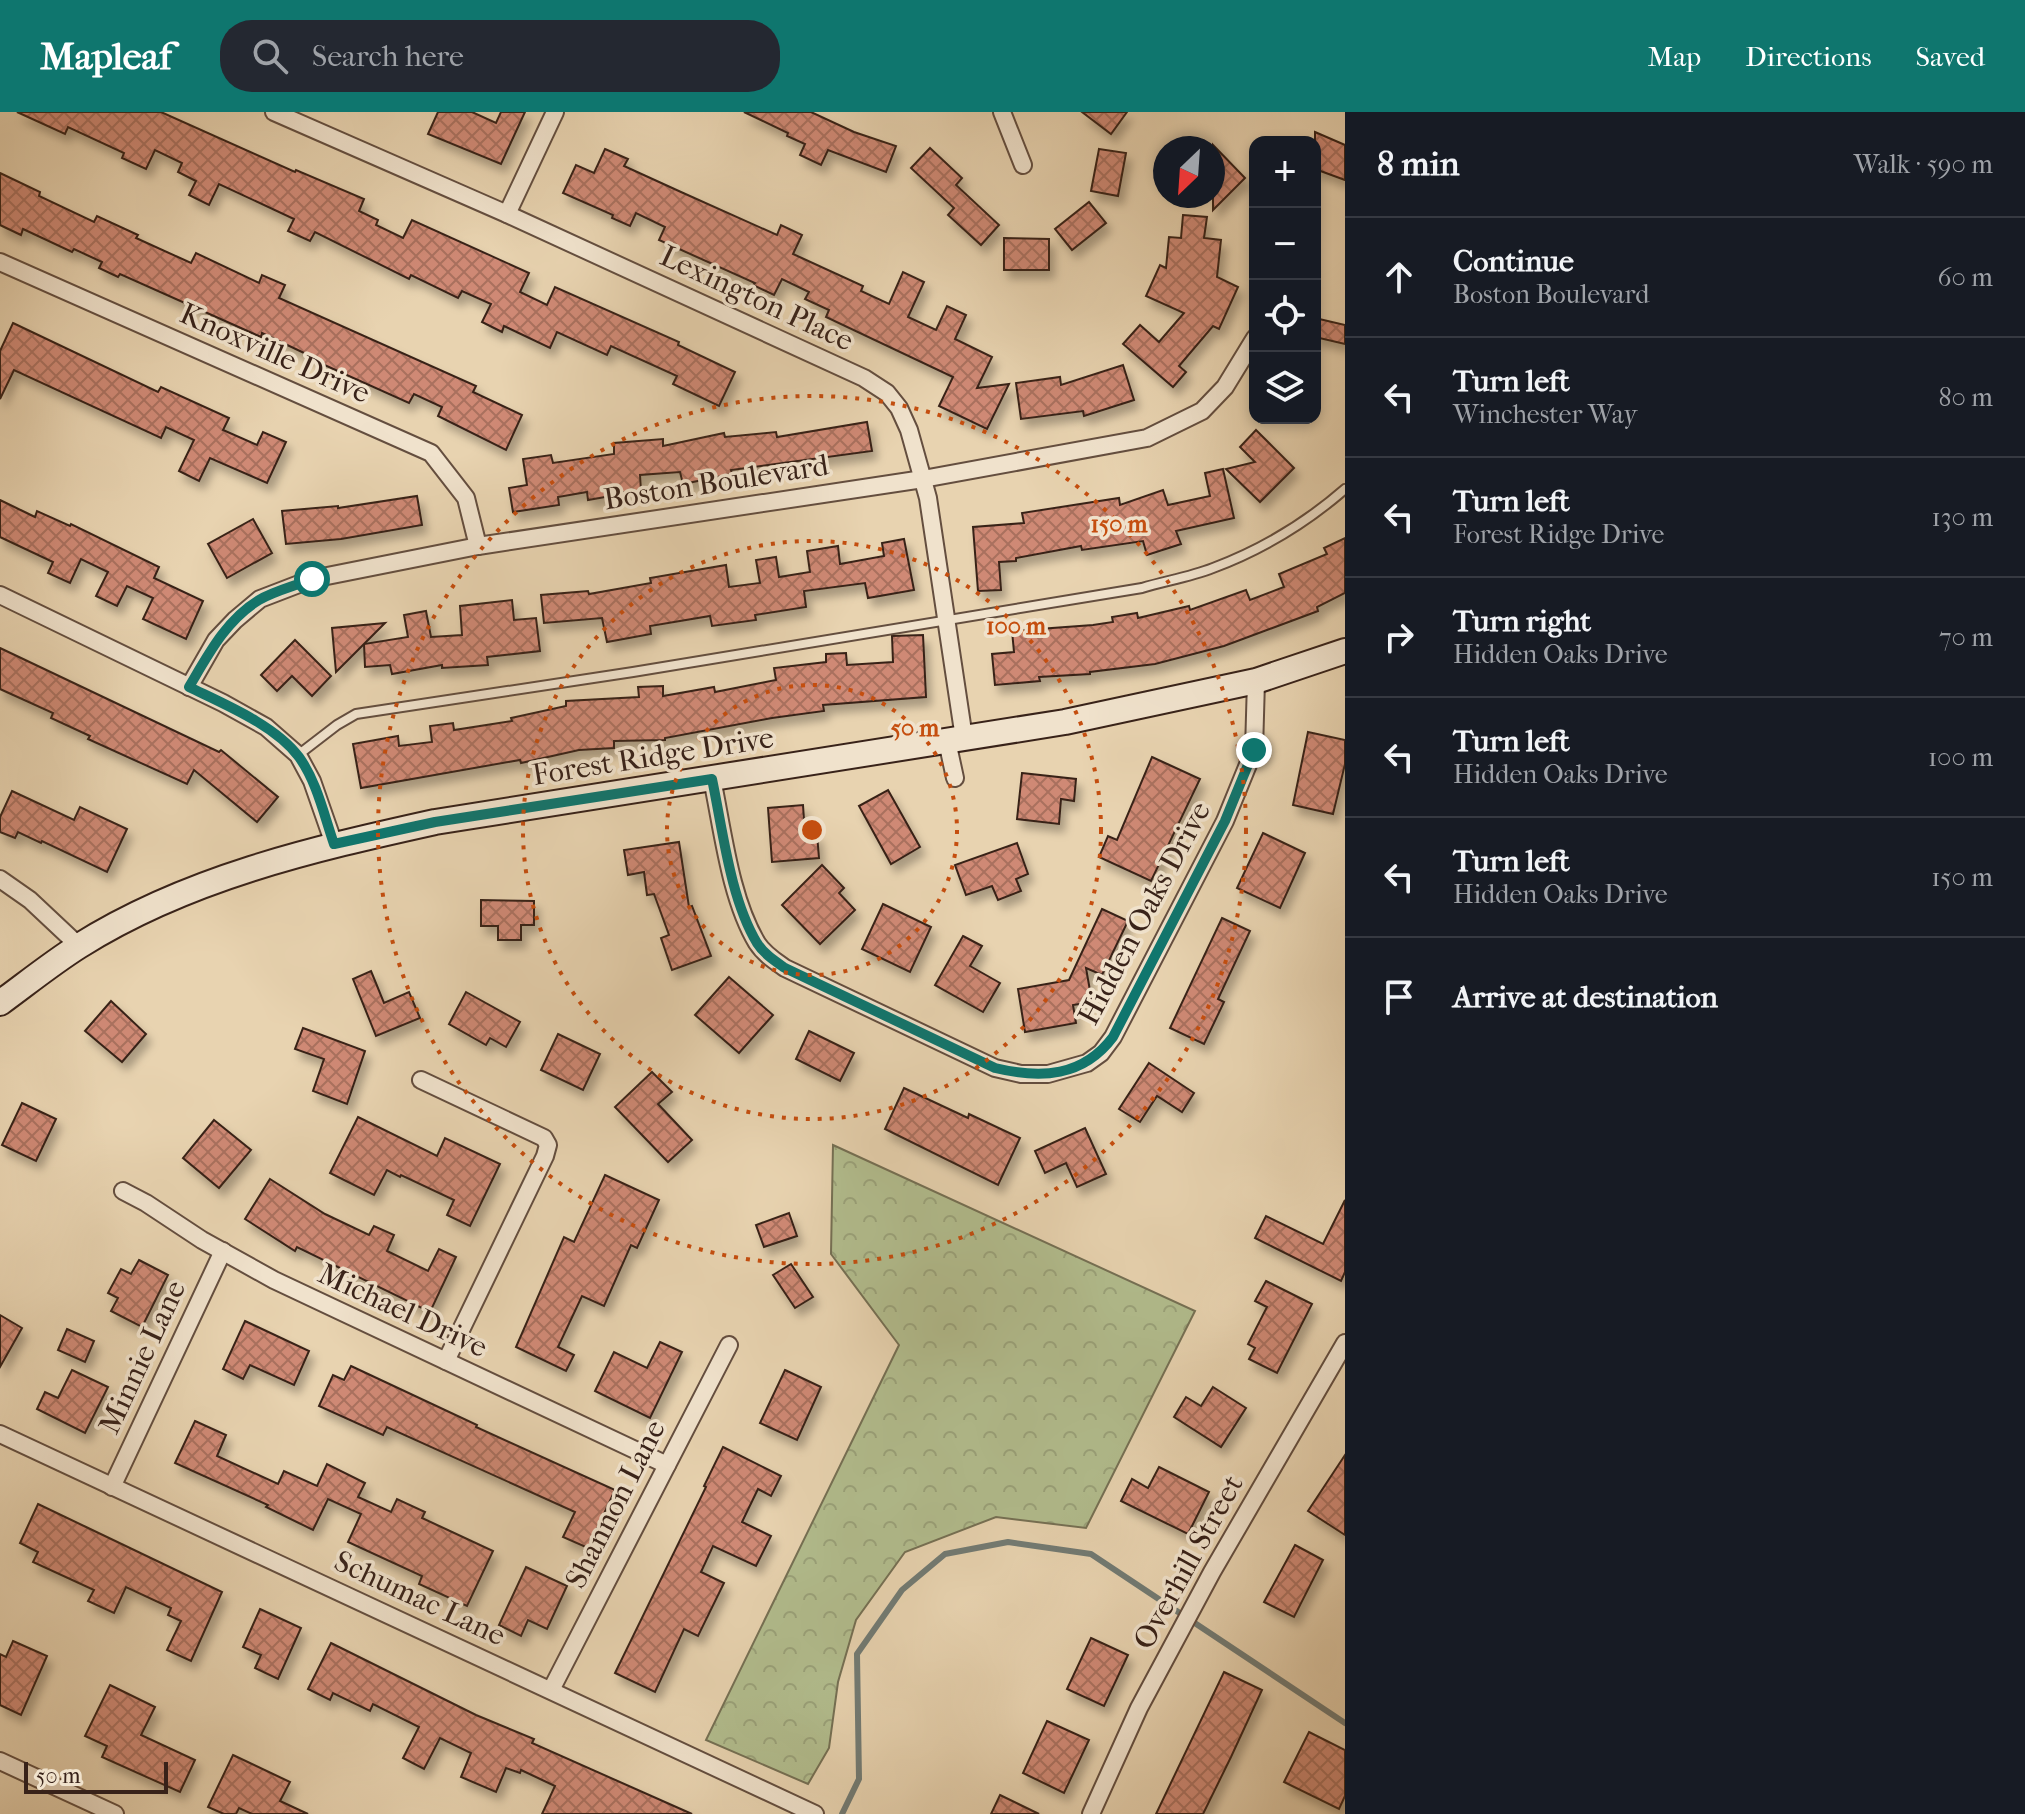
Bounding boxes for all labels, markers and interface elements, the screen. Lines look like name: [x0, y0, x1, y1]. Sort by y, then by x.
search box: [220, 20, 780, 92]
text: Mapleaf: [40, 34, 172, 79]
icon: search: [248, 34, 292, 78]
text: Search here: [312, 39, 464, 74]
text: Map: [1648, 40, 1701, 73]
text: Directions: [1745, 40, 1872, 73]
text: Saved: [1916, 40, 1985, 73]
north arrow: [1153, 136, 1225, 208]
map controls: [1249, 136, 1321, 424]
button: +: [1249, 136, 1321, 208]
text: 8 min: [1377, 144, 1459, 184]
text: Walk · 590 m: [1854, 149, 1993, 180]
button: −: [1249, 208, 1321, 280]
street label: Lexington Place: [655, 238, 859, 359]
text: Continue: [1453, 244, 1574, 279]
icon: ahead: [1377, 255, 1421, 299]
text: 60 m: [1937, 262, 1993, 293]
text: Boston Boulevard: [1453, 279, 1650, 310]
button: locate: [1249, 280, 1321, 352]
street label: Knoxville Drive: [174, 296, 375, 411]
button: layers: [1249, 352, 1321, 424]
text: Turn left: [1453, 364, 1570, 399]
icon: left: [1377, 375, 1421, 419]
text: 80 m: [1938, 382, 1993, 413]
text: Winchester Way: [1453, 399, 1637, 430]
street label: Boston Boulevard: [601, 447, 831, 518]
text: Turn left: [1453, 484, 1570, 519]
icon: left: [1377, 495, 1421, 539]
text: 130 m: [1932, 502, 1993, 533]
text: 150 m: [1090, 510, 1149, 538]
text: Forest Ridge Drive: [1453, 519, 1664, 550]
route start: [294, 561, 330, 597]
text: Turn right: [1453, 604, 1591, 639]
text: 100 m: [986, 612, 1047, 640]
icon: right: [1377, 615, 1421, 659]
text: 70 m: [1939, 622, 1993, 653]
text: Hidden Oaks Drive: [1453, 639, 1668, 670]
text: 50 m: [891, 714, 940, 742]
street label: Forest Ridge Drive: [530, 720, 776, 793]
text: Turn left: [1453, 724, 1570, 759]
route end: [1236, 732, 1272, 768]
icon: left: [1377, 735, 1421, 779]
text: 100 m: [1928, 742, 1993, 773]
text: Hidden Oaks Drive: [1453, 759, 1668, 790]
street label: Hidden Oaks Drive: [1071, 796, 1218, 1031]
centre of rings: [798, 816, 826, 844]
text: Turn left: [1453, 844, 1570, 879]
icon: left: [1377, 855, 1421, 899]
text: 150 m: [1931, 862, 1993, 893]
text: Hidden Oaks Drive: [1453, 879, 1668, 910]
icon: arrive: [1377, 975, 1421, 1019]
text: Arrive at destination: [1453, 980, 1718, 1015]
street label: Michael Drive: [313, 1256, 493, 1365]
street label: Minnie Lane: [92, 1275, 193, 1439]
street label: Shannon Lane: [558, 1414, 673, 1594]
street label: Overhill Street: [1126, 1469, 1251, 1655]
street label: Schumac Lane: [329, 1544, 511, 1653]
scale bar: [24, 1758, 168, 1794]
text: 50 m: [36, 1763, 81, 1789]

